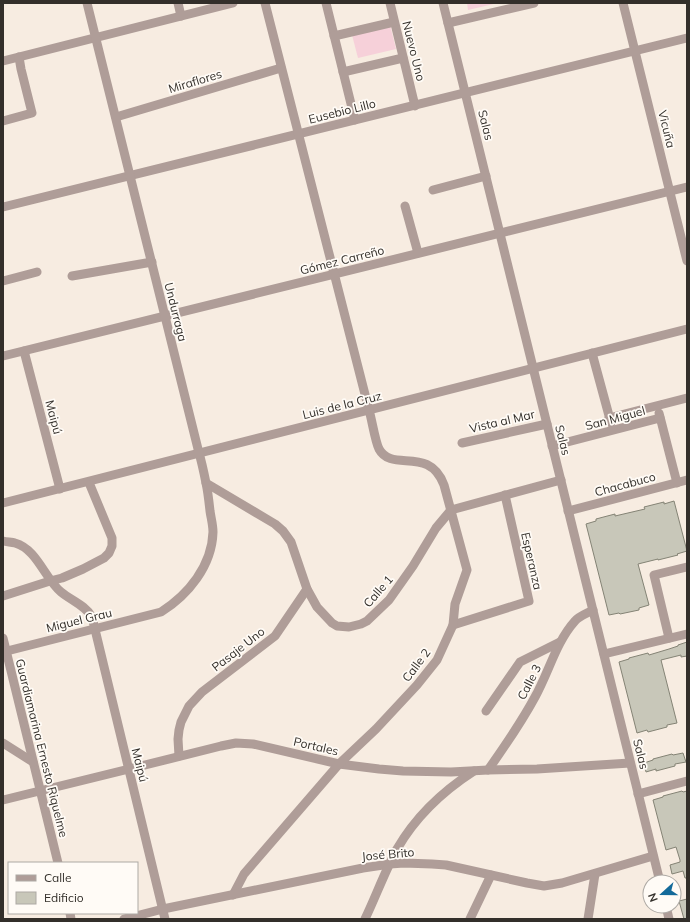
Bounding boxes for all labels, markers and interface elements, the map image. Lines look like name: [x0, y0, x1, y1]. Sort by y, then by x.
street label: Nuevo Uno: [399, 19, 429, 83]
street label: Miraflores: [166, 66, 224, 96]
street label: Eusebio Lillo: [307, 95, 377, 127]
street label: Salas: [475, 108, 497, 142]
street label: Vicuña: [655, 109, 679, 149]
street label: Gómez Carreño: [298, 242, 386, 278]
street label: Undurraga: [161, 281, 191, 343]
street label: Luis de la Cruz: [301, 388, 383, 422]
street label: Maipú: [42, 398, 66, 436]
street label: San Miguel: [583, 403, 647, 433]
street label: Vista al Mar: [468, 406, 537, 436]
street label: Salas: [552, 423, 574, 457]
street label: Chacabuco: [593, 469, 657, 499]
street label: Esperanza: [518, 531, 546, 591]
street label: Calle 1: [360, 572, 396, 610]
street label: Miguel Grau: [45, 605, 113, 635]
street label: Pasaje Uno: [209, 624, 268, 674]
street label: Calle 2: [399, 645, 433, 685]
street label: Guardiamarina Ernesto Riquelme: [13, 657, 71, 839]
street label: Calle 3: [514, 662, 544, 702]
street label: Portales: [292, 734, 340, 758]
street label: Salas: [630, 737, 652, 771]
street label: Maipú: [129, 746, 151, 784]
street label: José Brito: [361, 844, 415, 864]
legend: [8, 862, 138, 914]
text: Calle: [44, 870, 71, 885]
north arrow: [642, 874, 682, 914]
text: Edificio: [44, 890, 84, 905]
text: N: [645, 891, 661, 904]

